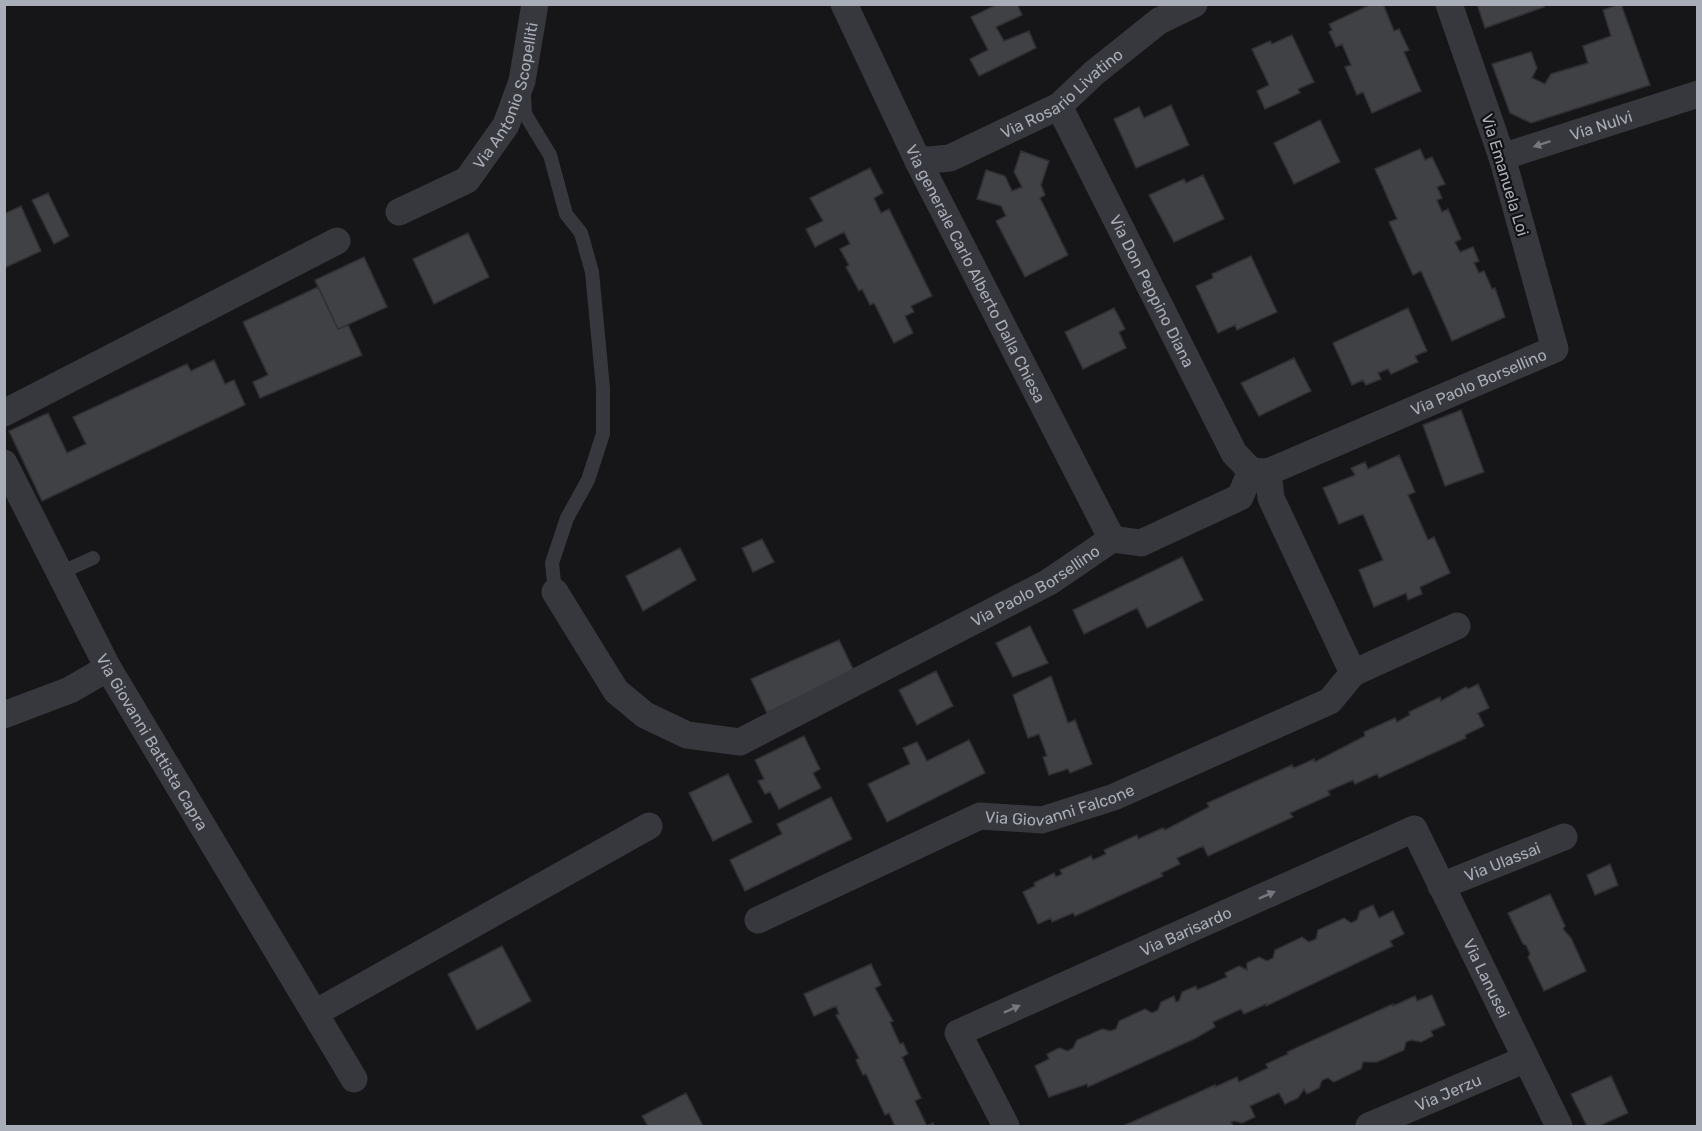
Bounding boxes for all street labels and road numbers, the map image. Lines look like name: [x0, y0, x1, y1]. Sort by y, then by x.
street label: Via Antonio Scopelliti: [469, 21, 541, 172]
street label: Via Rosario Livatino: [997, 44, 1126, 142]
street label: Via Nulvi: [1567, 106, 1635, 144]
street label: Via Emanuela Loi: [1477, 112, 1533, 238]
street label: Via generale Carlo Alberto Dalla Chiesa: [902, 141, 1050, 406]
street label: Via Don Peppino Diana: [1106, 211, 1199, 370]
street label: Via Paolo Borsellino: [1408, 344, 1549, 419]
street label: Via Paolo Borsellino: [968, 541, 1103, 630]
street label: Via Giovanni Battista Capra: [93, 650, 212, 834]
street label: Via Giovanni Falcone: [984, 780, 1137, 830]
street label: Via Ulassai: [1462, 838, 1543, 885]
street label: Via Barisardo: [1137, 902, 1234, 960]
street label: Via Lanusei: [1459, 935, 1514, 1020]
street label: Via Jerzu: [1412, 1070, 1484, 1115]

